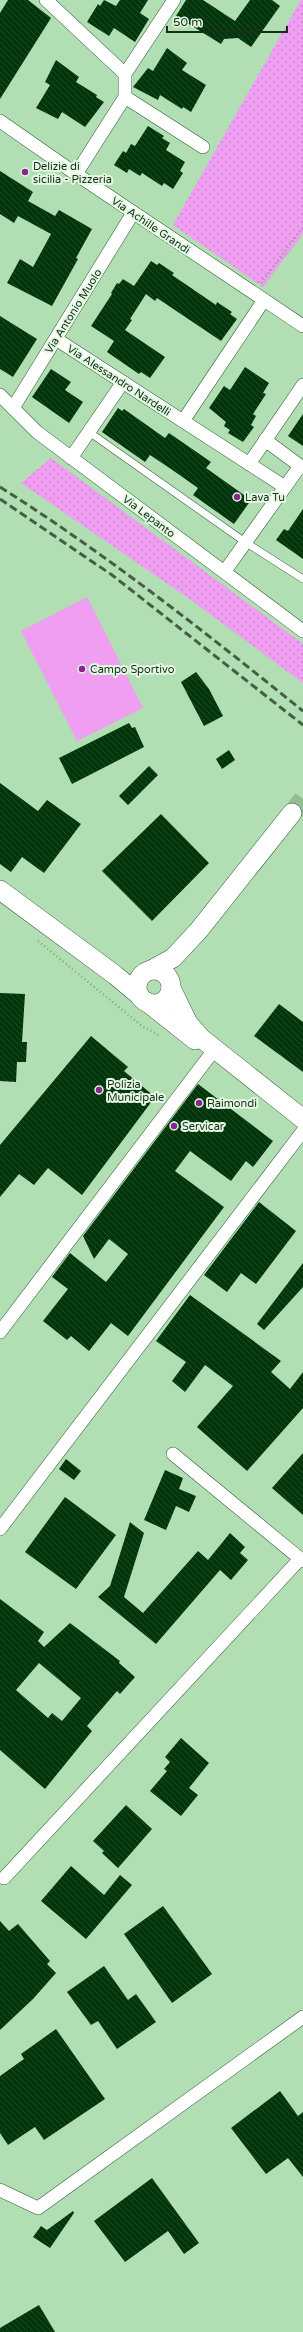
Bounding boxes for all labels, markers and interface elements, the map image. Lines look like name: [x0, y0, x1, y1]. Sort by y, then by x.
scale bar: [167, 8, 287, 34]
text: 50 m: [173, 15, 202, 29]
place label: Delizie di sicilia - Pizzeria: [33, 160, 112, 186]
marker: Delizie di sicilia - Pizzeria: [20, 167, 30, 177]
street label: Via Achille Grandi: [109, 194, 193, 257]
street label: Via Antonio Muolo: [42, 266, 105, 356]
street label: Via Alessandro Nardelli: [65, 342, 173, 419]
place label: Lava Tu: [245, 491, 285, 504]
street label: Via Lepanto: [120, 492, 178, 541]
marker: Lava Tu: [232, 492, 242, 502]
place label: Campo Sportivo: [90, 663, 175, 676]
marker: Campo Sportivo: [77, 664, 87, 674]
place label: Polizia Municipale: [107, 1078, 164, 1104]
marker: Polizia Municipale: [94, 1085, 104, 1095]
place label: Raimondi: [207, 1097, 257, 1110]
marker: Raimondi: [194, 1098, 204, 1108]
place label: Servicar: [182, 1120, 225, 1133]
marker: Servicar: [169, 1121, 179, 1131]

